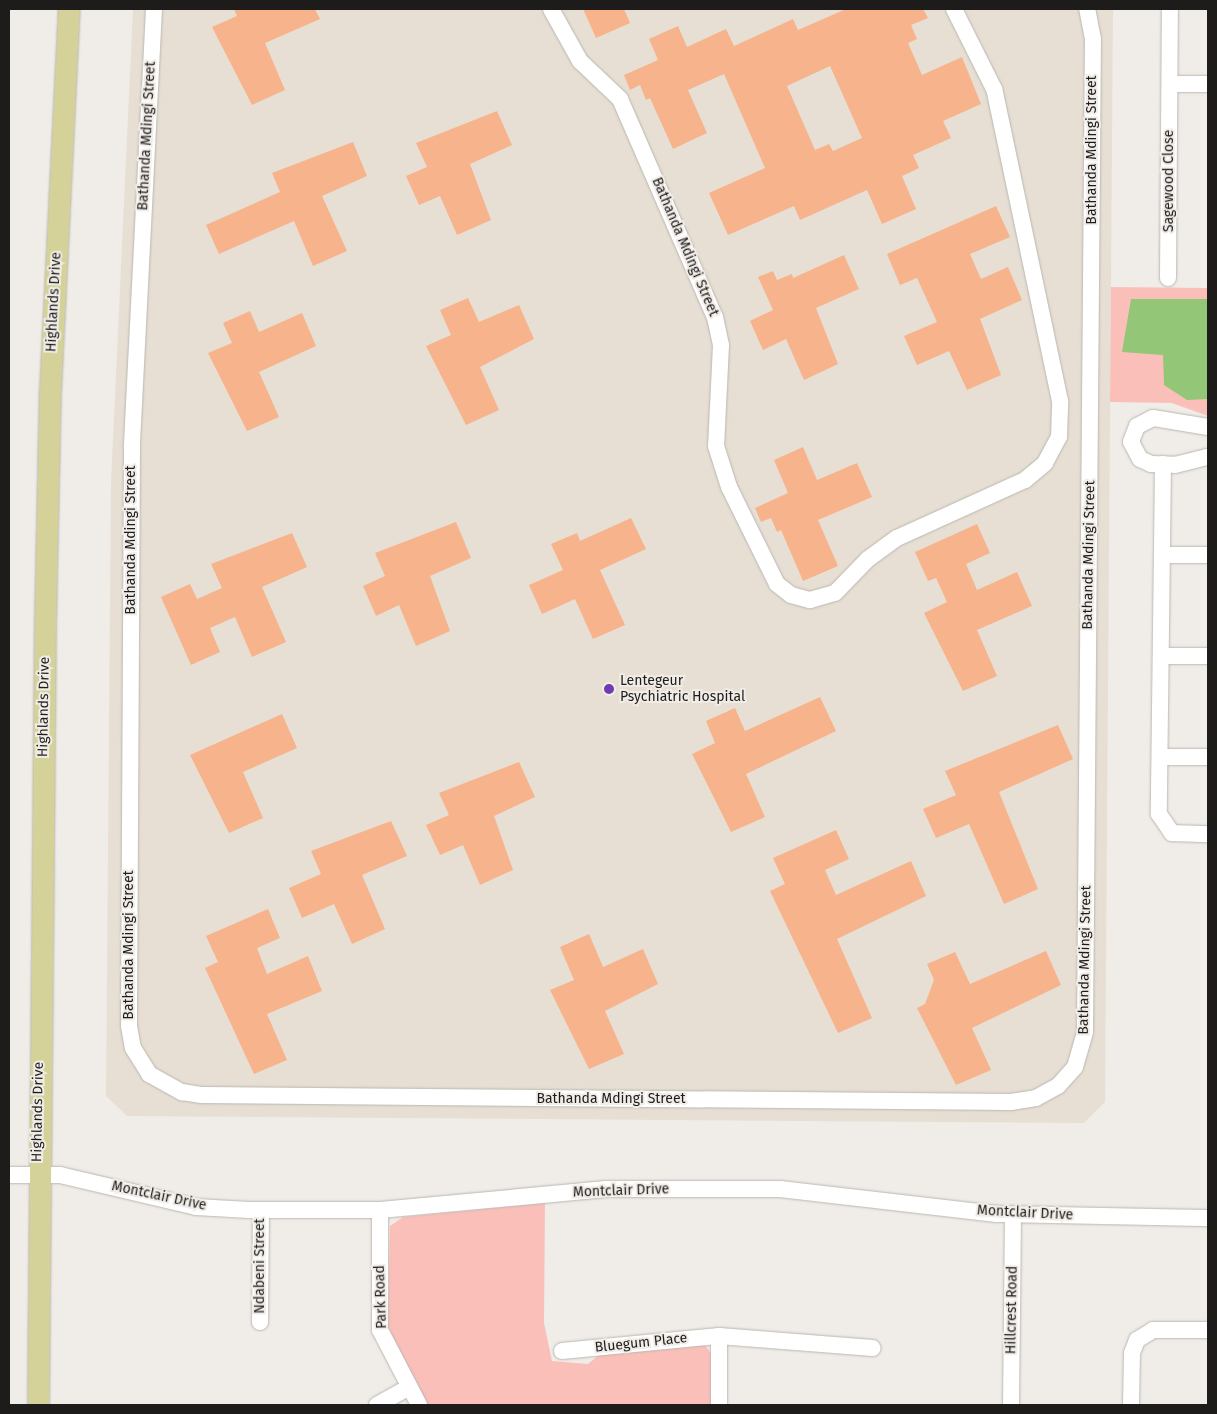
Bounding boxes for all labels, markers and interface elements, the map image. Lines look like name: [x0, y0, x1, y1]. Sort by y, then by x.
street label: Bathanda Mdingi Street: [135, 61, 159, 211]
street label: Bathanda Mdingi Street: [1084, 75, 1100, 225]
street label: Sagewood Close: [1161, 130, 1177, 232]
street label: Bathanda Mdingi Street: [648, 175, 722, 319]
street label: Highlands Drive: [43, 252, 65, 352]
street label: Bathanda Mdingi Street: [123, 465, 139, 615]
street label: Bathanda Mdingi Street: [1079, 480, 1099, 630]
street label: Highlands Drive: [35, 657, 53, 757]
place label: Lentegeur Psychiatric Hospital: [620, 673, 745, 706]
marker: Lentegeur Psychiatric Hospital: [602, 682, 616, 696]
street label: Bathanda Mdingi Street: [121, 870, 137, 1020]
street label: Bathanda Mdingi Street: [1075, 885, 1095, 1035]
street label: Highlands Drive: [29, 1062, 47, 1162]
street label: Bathanda Mdingi Street: [536, 1091, 686, 1107]
street label: Montclair Drive: [110, 1178, 208, 1214]
street label: Montclair Drive: [573, 1181, 669, 1201]
street label: Montclair Drive: [976, 1202, 1074, 1224]
street label: Ndabeni Street: [252, 1218, 268, 1314]
street label: Park Road: [371, 1265, 391, 1329]
street label: Hillcrest Road: [1003, 1266, 1021, 1354]
street label: Bluegum Place: [594, 1330, 688, 1356]

